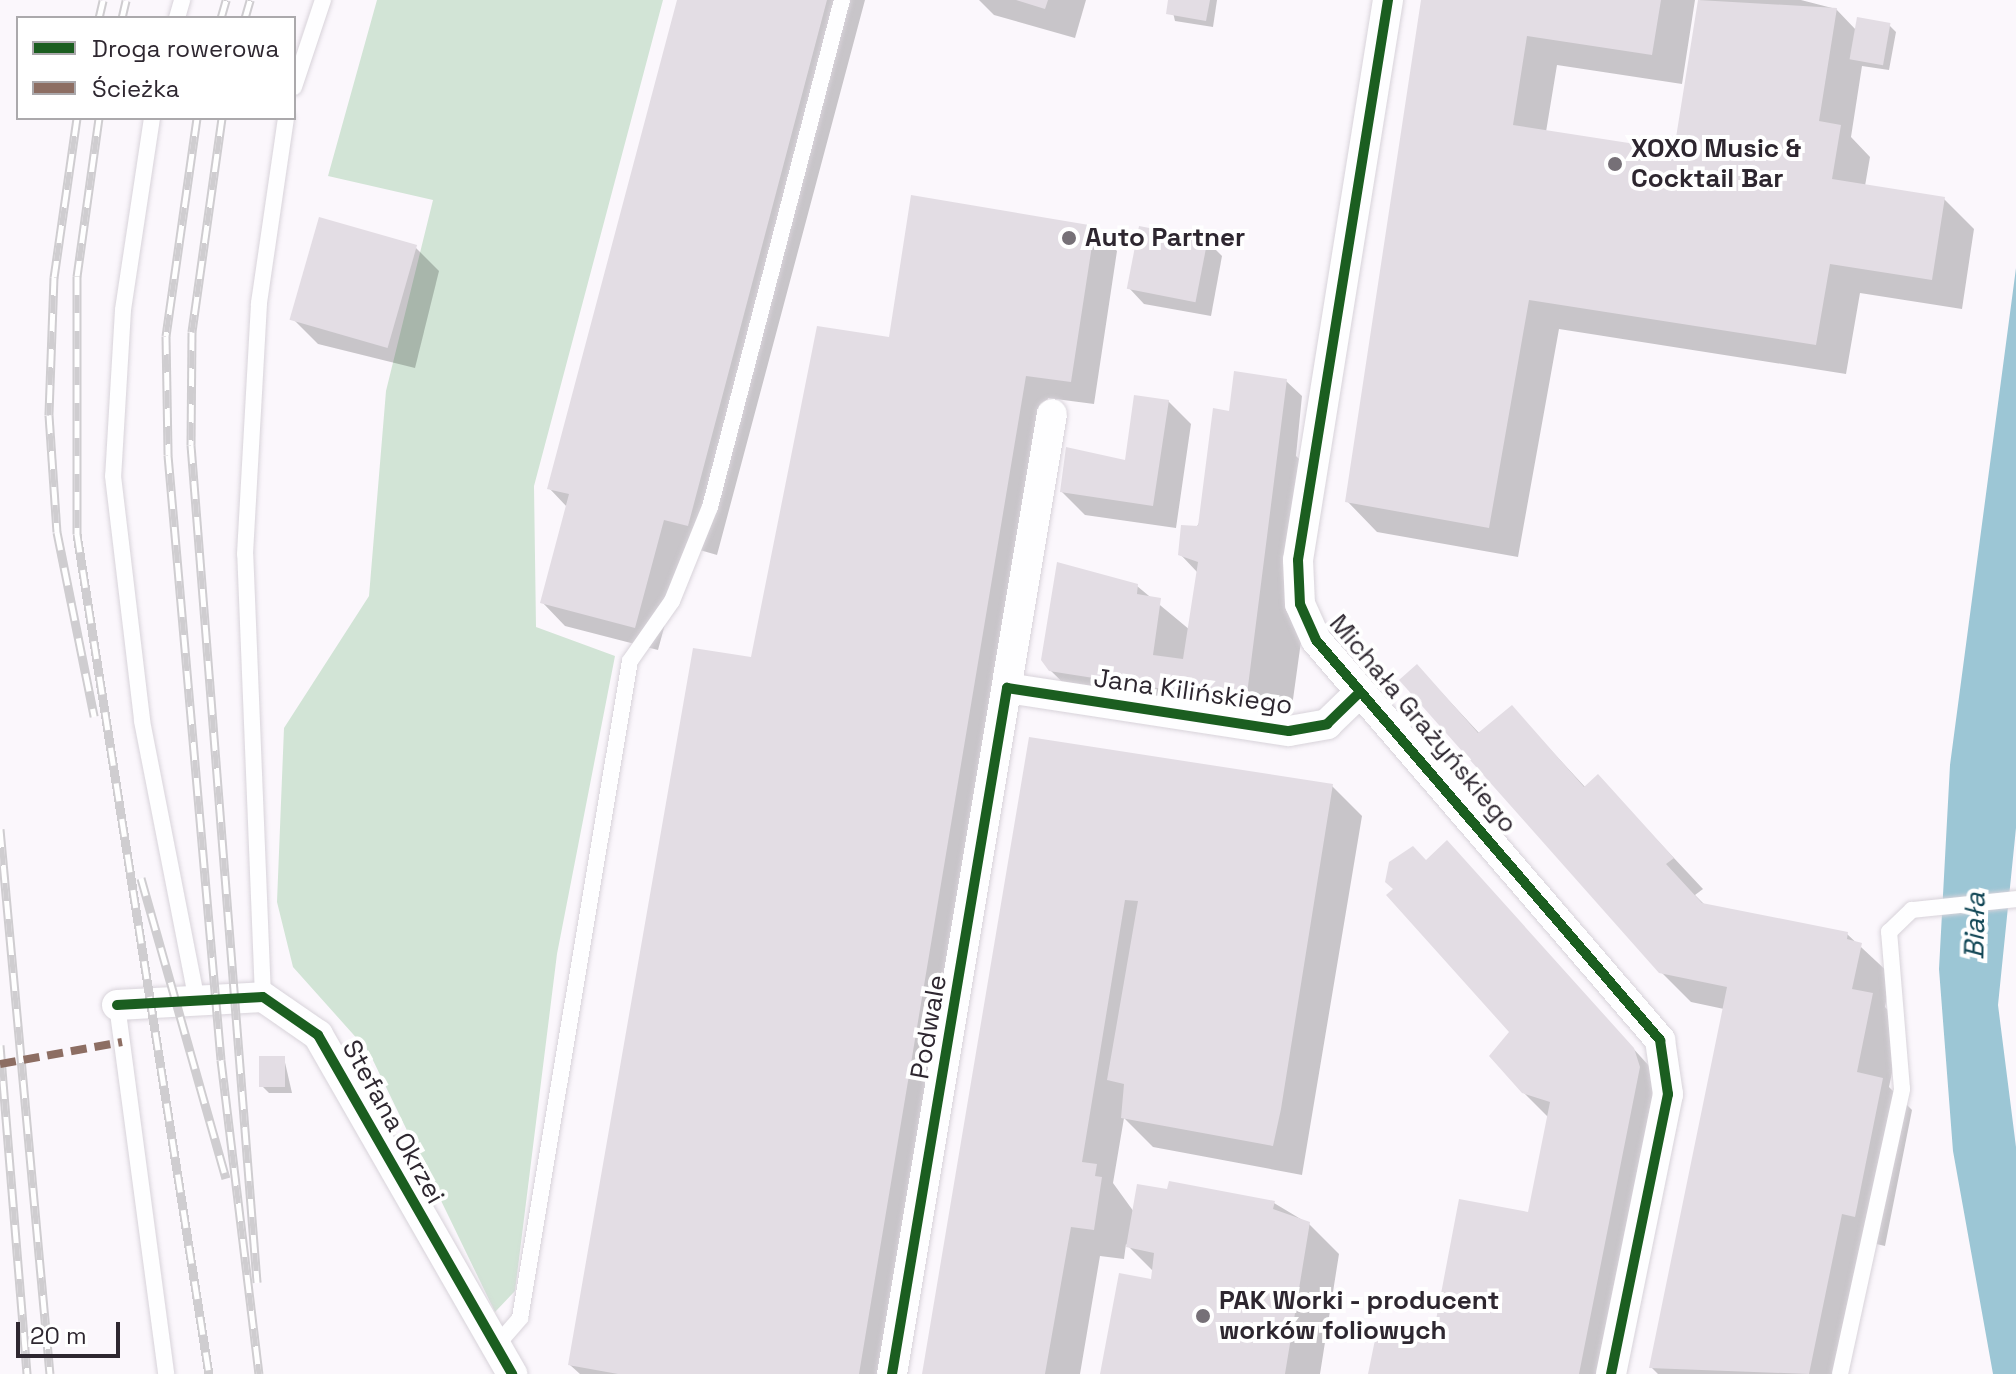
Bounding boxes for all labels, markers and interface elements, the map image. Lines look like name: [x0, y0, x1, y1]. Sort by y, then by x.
legend: [16, 16, 296, 120]
text: Droga rowerowa: [92, 33, 279, 64]
text: Ścieżka: [92, 73, 180, 104]
place label: XOXO Music & Cocktail Bar: [1631, 133, 1801, 194]
marker: XOXO Music & Cocktail Bar: [1606, 155, 1624, 173]
place label: Auto Partner: [1085, 222, 1245, 254]
marker: Auto Partner: [1060, 229, 1078, 247]
street label: Michała Grażyńskiego: [1323, 608, 1523, 840]
street label: Jana Kilińskiego: [1092, 663, 1294, 721]
water label: Biała: [1957, 892, 1991, 960]
street label: Podwale: [904, 972, 954, 1082]
street label: Stefana Okrzei: [335, 1035, 451, 1209]
place label: PAK Worki - producent worków foliowych: [1219, 1285, 1501, 1346]
scale bar: [20, 1306, 124, 1356]
marker: PAK Worki - producent worków foliowych: [1194, 1307, 1212, 1325]
text: 20 m: [30, 1320, 87, 1351]

